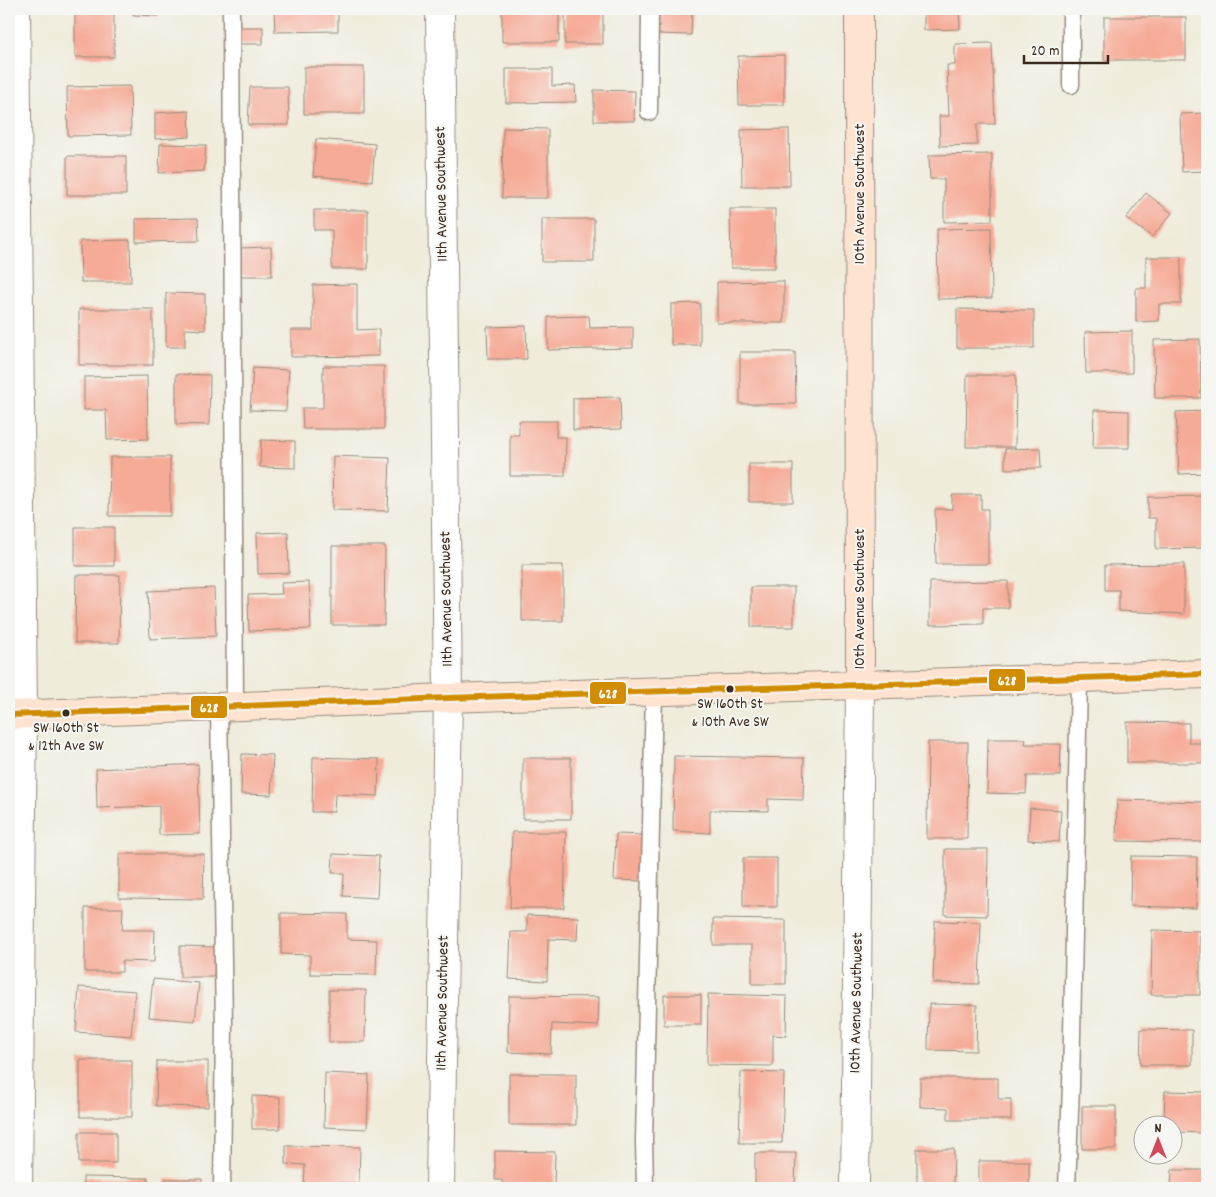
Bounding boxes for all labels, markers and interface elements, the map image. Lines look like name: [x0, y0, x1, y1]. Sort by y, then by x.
scale bar: [1024, 32, 1107, 64]
text: 20 m: [1031, 41, 1059, 63]
street label: 10th Avenue Southwest: [849, 123, 872, 264]
street label: 11th Avenue Southwest: [429, 126, 455, 262]
street label: 10th Avenue Southwest: [849, 528, 872, 669]
street label: 11th Avenue Southwest: [434, 531, 460, 667]
line badge: 628: [988, 668, 1026, 692]
text: 628: [998, 672, 1017, 692]
line badge: 628: [589, 681, 627, 705]
marker: SW 160th St & 10th Ave SW: [725, 684, 735, 694]
text: 628: [599, 685, 618, 705]
place label: SW 160th St & 10th Ave SW: [691, 694, 769, 734]
line badge: 628: [190, 695, 228, 719]
text: 628: [200, 699, 219, 719]
marker: SW 160th St & 12th Ave SW: [61, 708, 71, 718]
place label: SW 160th St & 12th Ave SW: [28, 718, 104, 758]
street label: 10th Avenue Southwest: [844, 932, 870, 1074]
street label: 11th Avenue Southwest: [430, 935, 456, 1071]
north arrow: [1134, 1114, 1184, 1164]
text: N: [1155, 1119, 1162, 1139]

